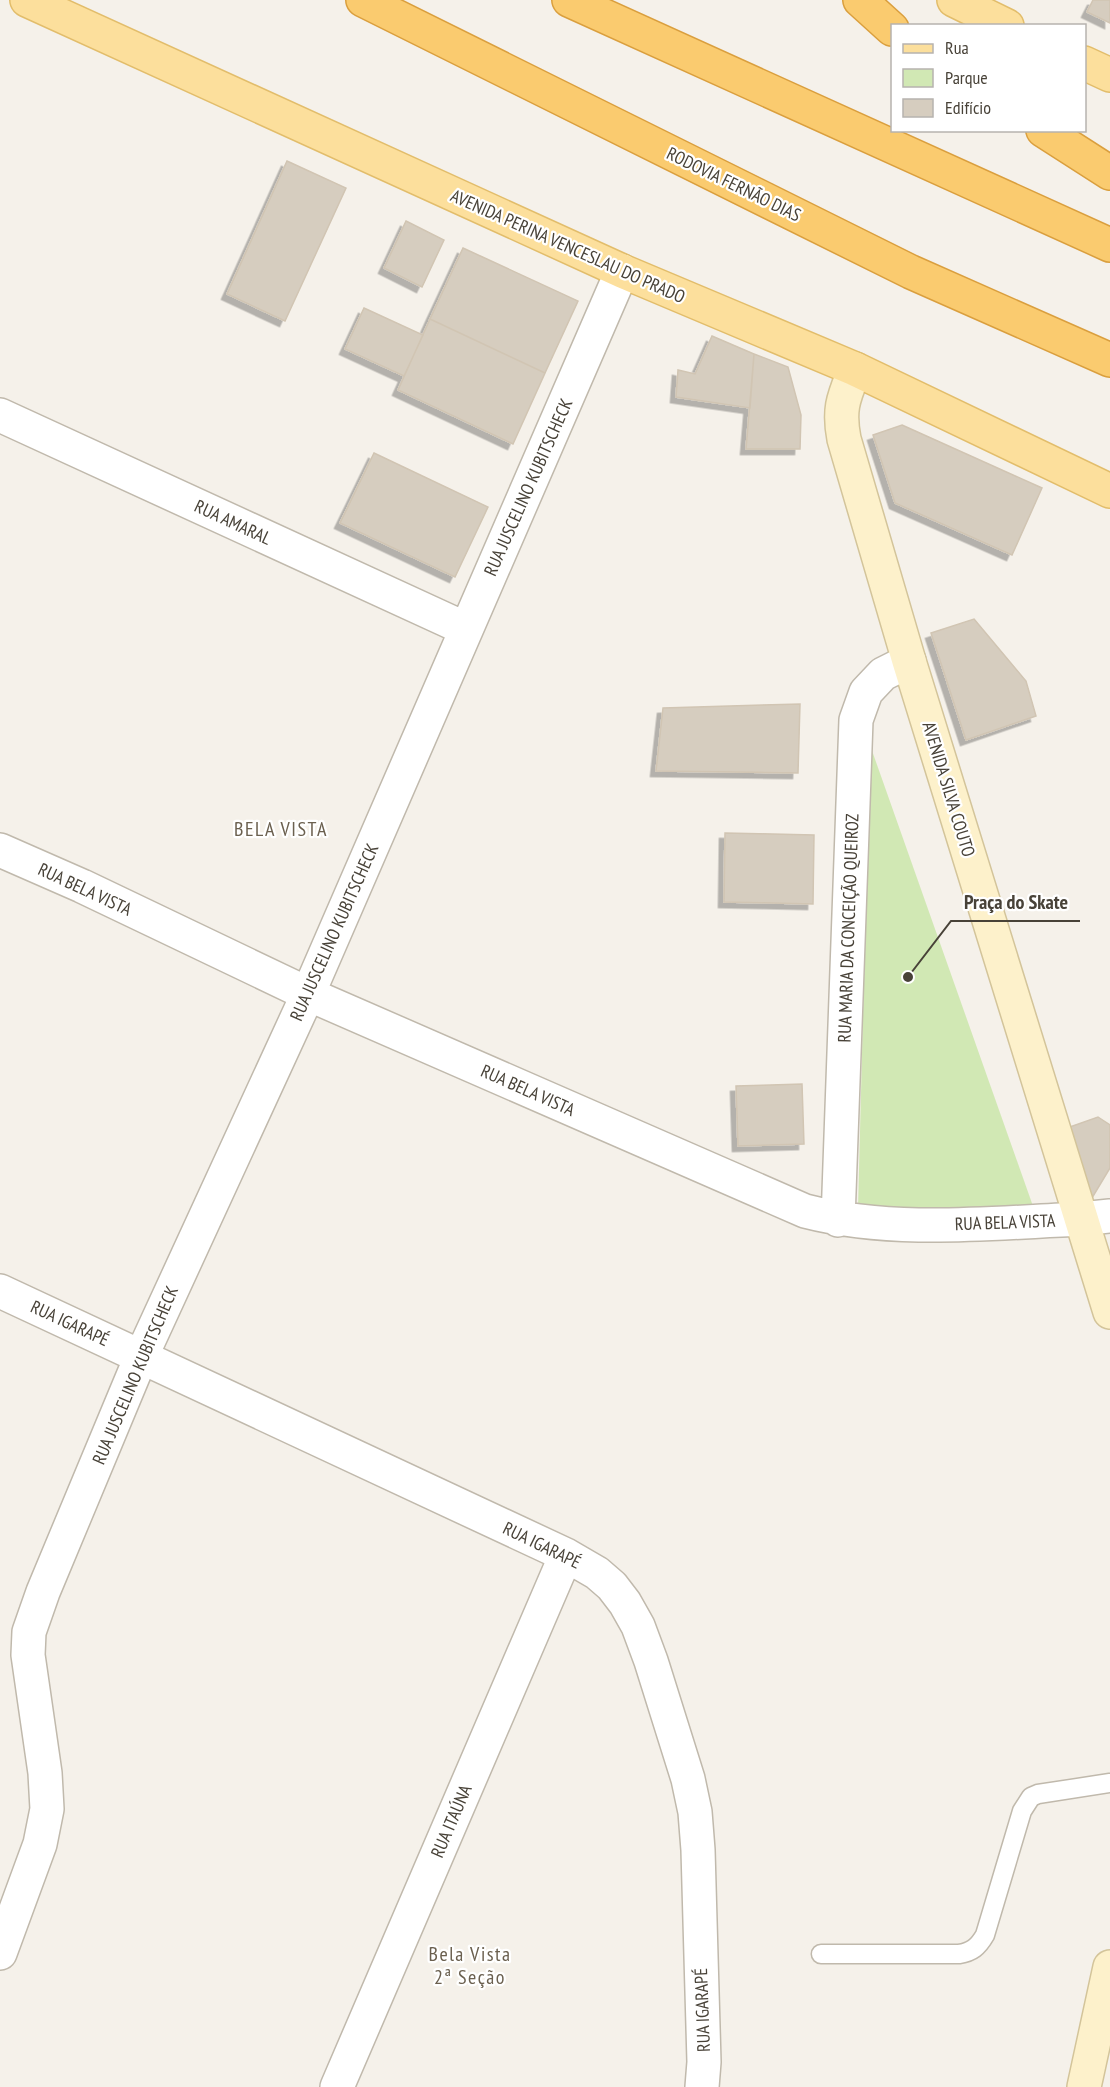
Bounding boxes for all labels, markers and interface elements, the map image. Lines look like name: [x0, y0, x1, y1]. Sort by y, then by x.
legend: [891, 24, 1086, 132]
text: Rua: [945, 36, 969, 59]
text: Parque: [945, 66, 988, 89]
text: Edifício: [945, 96, 991, 119]
street label: RODOVIA FERNÃO DIAS: [663, 142, 805, 227]
street label: AVENIDA PERINA VENCESLAU DO PRADO: [447, 184, 689, 308]
street label: RUA JUSCELINO KUBITSCHECK: [479, 395, 578, 579]
street label: RUA AMARAL: [191, 494, 275, 550]
street label: AVENIDA SILVA COUTO: [918, 719, 981, 859]
street label: RUA MARIA DA CONCEIÇÃO QUEIROZ: [833, 813, 863, 1043]
district label: BELA VISTA: [234, 816, 328, 842]
street label: RUA JUSCELINO KUBITSCHECK: [285, 840, 384, 1024]
street label: RUA BELA VISTA: [35, 857, 136, 921]
callout: Praça do Skate: [951, 883, 1080, 921]
text: Praça do Skate: [964, 889, 1068, 915]
street label: RUA BELA VISTA: [477, 1059, 579, 1121]
street label: RUA BELA VISTA: [954, 1209, 1056, 1235]
street label: RUA JUSCELINO KUBITSCHECK: [87, 1282, 183, 1468]
street label: RUA IGARAPÉ: [27, 1295, 113, 1351]
street label: RUA IGARAPÉ: [499, 1516, 585, 1574]
street label: RUA ITAÚNA: [425, 1781, 477, 1861]
district label: Bela Vista 2ª Seção: [429, 1941, 511, 1990]
street label: RUA IGARAPÉ: [689, 1968, 715, 2052]

